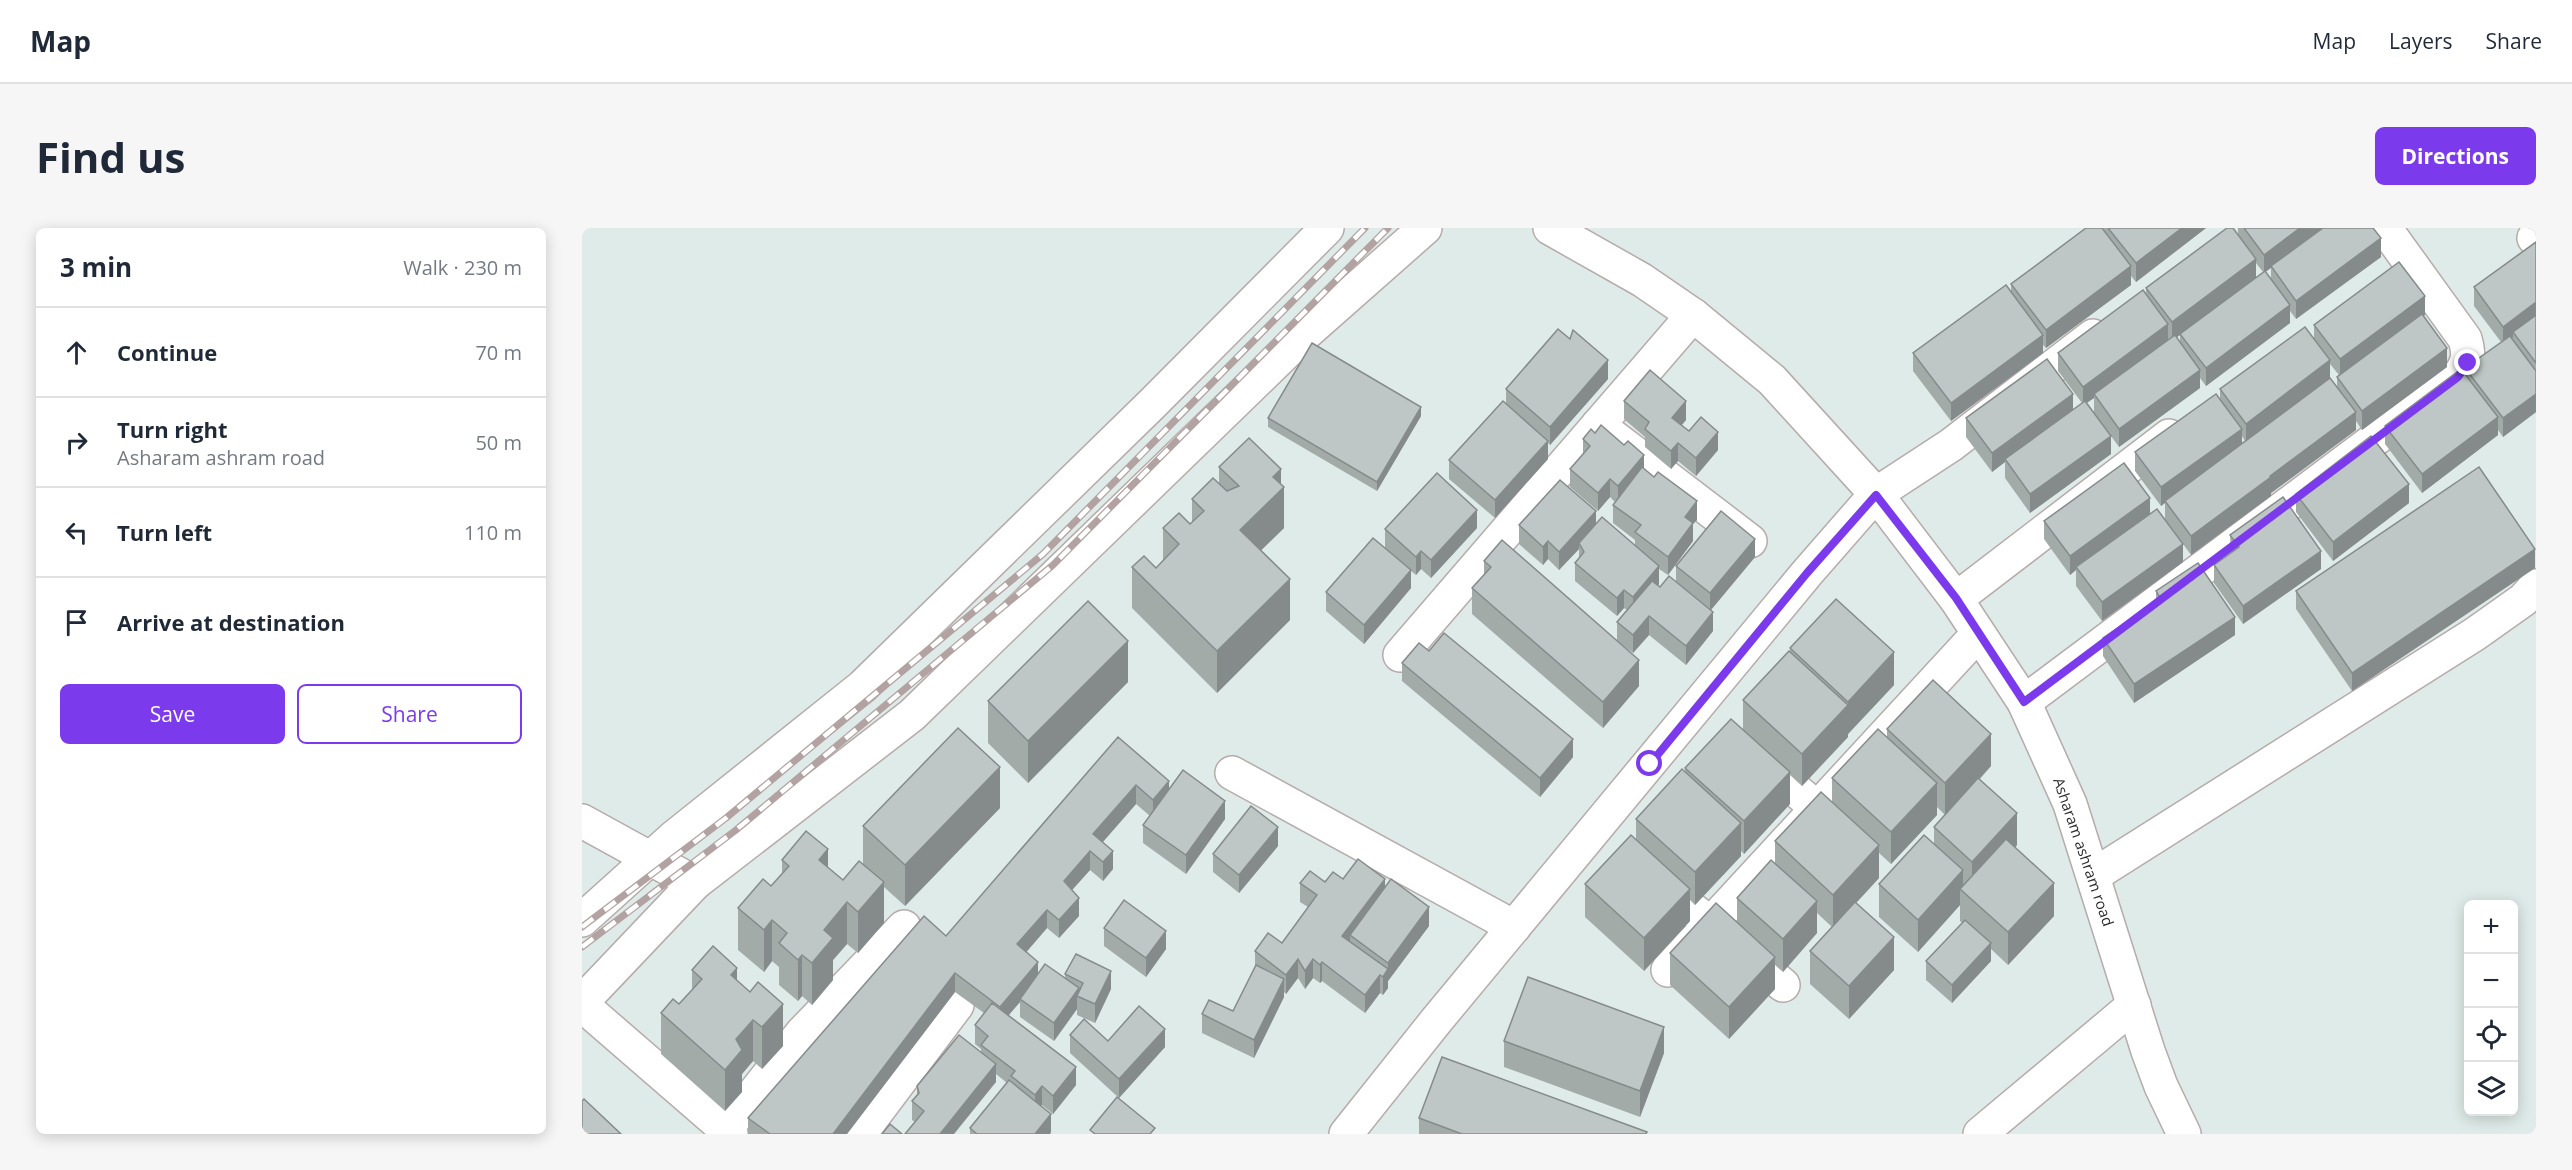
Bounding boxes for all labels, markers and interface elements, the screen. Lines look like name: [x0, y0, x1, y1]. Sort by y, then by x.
text: Map: [30, 22, 91, 60]
text: Map: [2313, 27, 2356, 55]
text: Layers: [2389, 27, 2453, 55]
text: Share: [2486, 27, 2542, 55]
button: Directions: [2375, 127, 2536, 185]
text: Find us: [36, 128, 185, 185]
text: 3 min: [60, 249, 132, 285]
text: Walk · 230 m: [403, 254, 522, 281]
icon: ahead: [60, 336, 93, 369]
text: Continue: [117, 337, 217, 367]
text: 70 m: [475, 339, 522, 366]
route end: [2454, 349, 2480, 375]
text: Turn right: [117, 414, 228, 444]
icon: right: [60, 426, 93, 459]
text: 50 m: [475, 429, 522, 456]
text: Asharam ashram road: [117, 444, 325, 471]
icon: left: [60, 516, 93, 549]
text: Turn left: [117, 517, 212, 547]
text: 110 m: [464, 519, 522, 546]
icon: arrive: [60, 606, 93, 639]
text: Arrive at destination: [117, 607, 345, 637]
button: Save: [60, 684, 285, 744]
button: Share: [297, 684, 522, 744]
route start: [1636, 750, 1662, 776]
street label: Asharam ashram road: [2049, 775, 2119, 929]
map controls: [2464, 900, 2518, 1116]
button: +: [2464, 900, 2518, 954]
button: −: [2464, 954, 2518, 1008]
button: locate: [2464, 1008, 2518, 1062]
button: layers: [2464, 1062, 2518, 1116]

